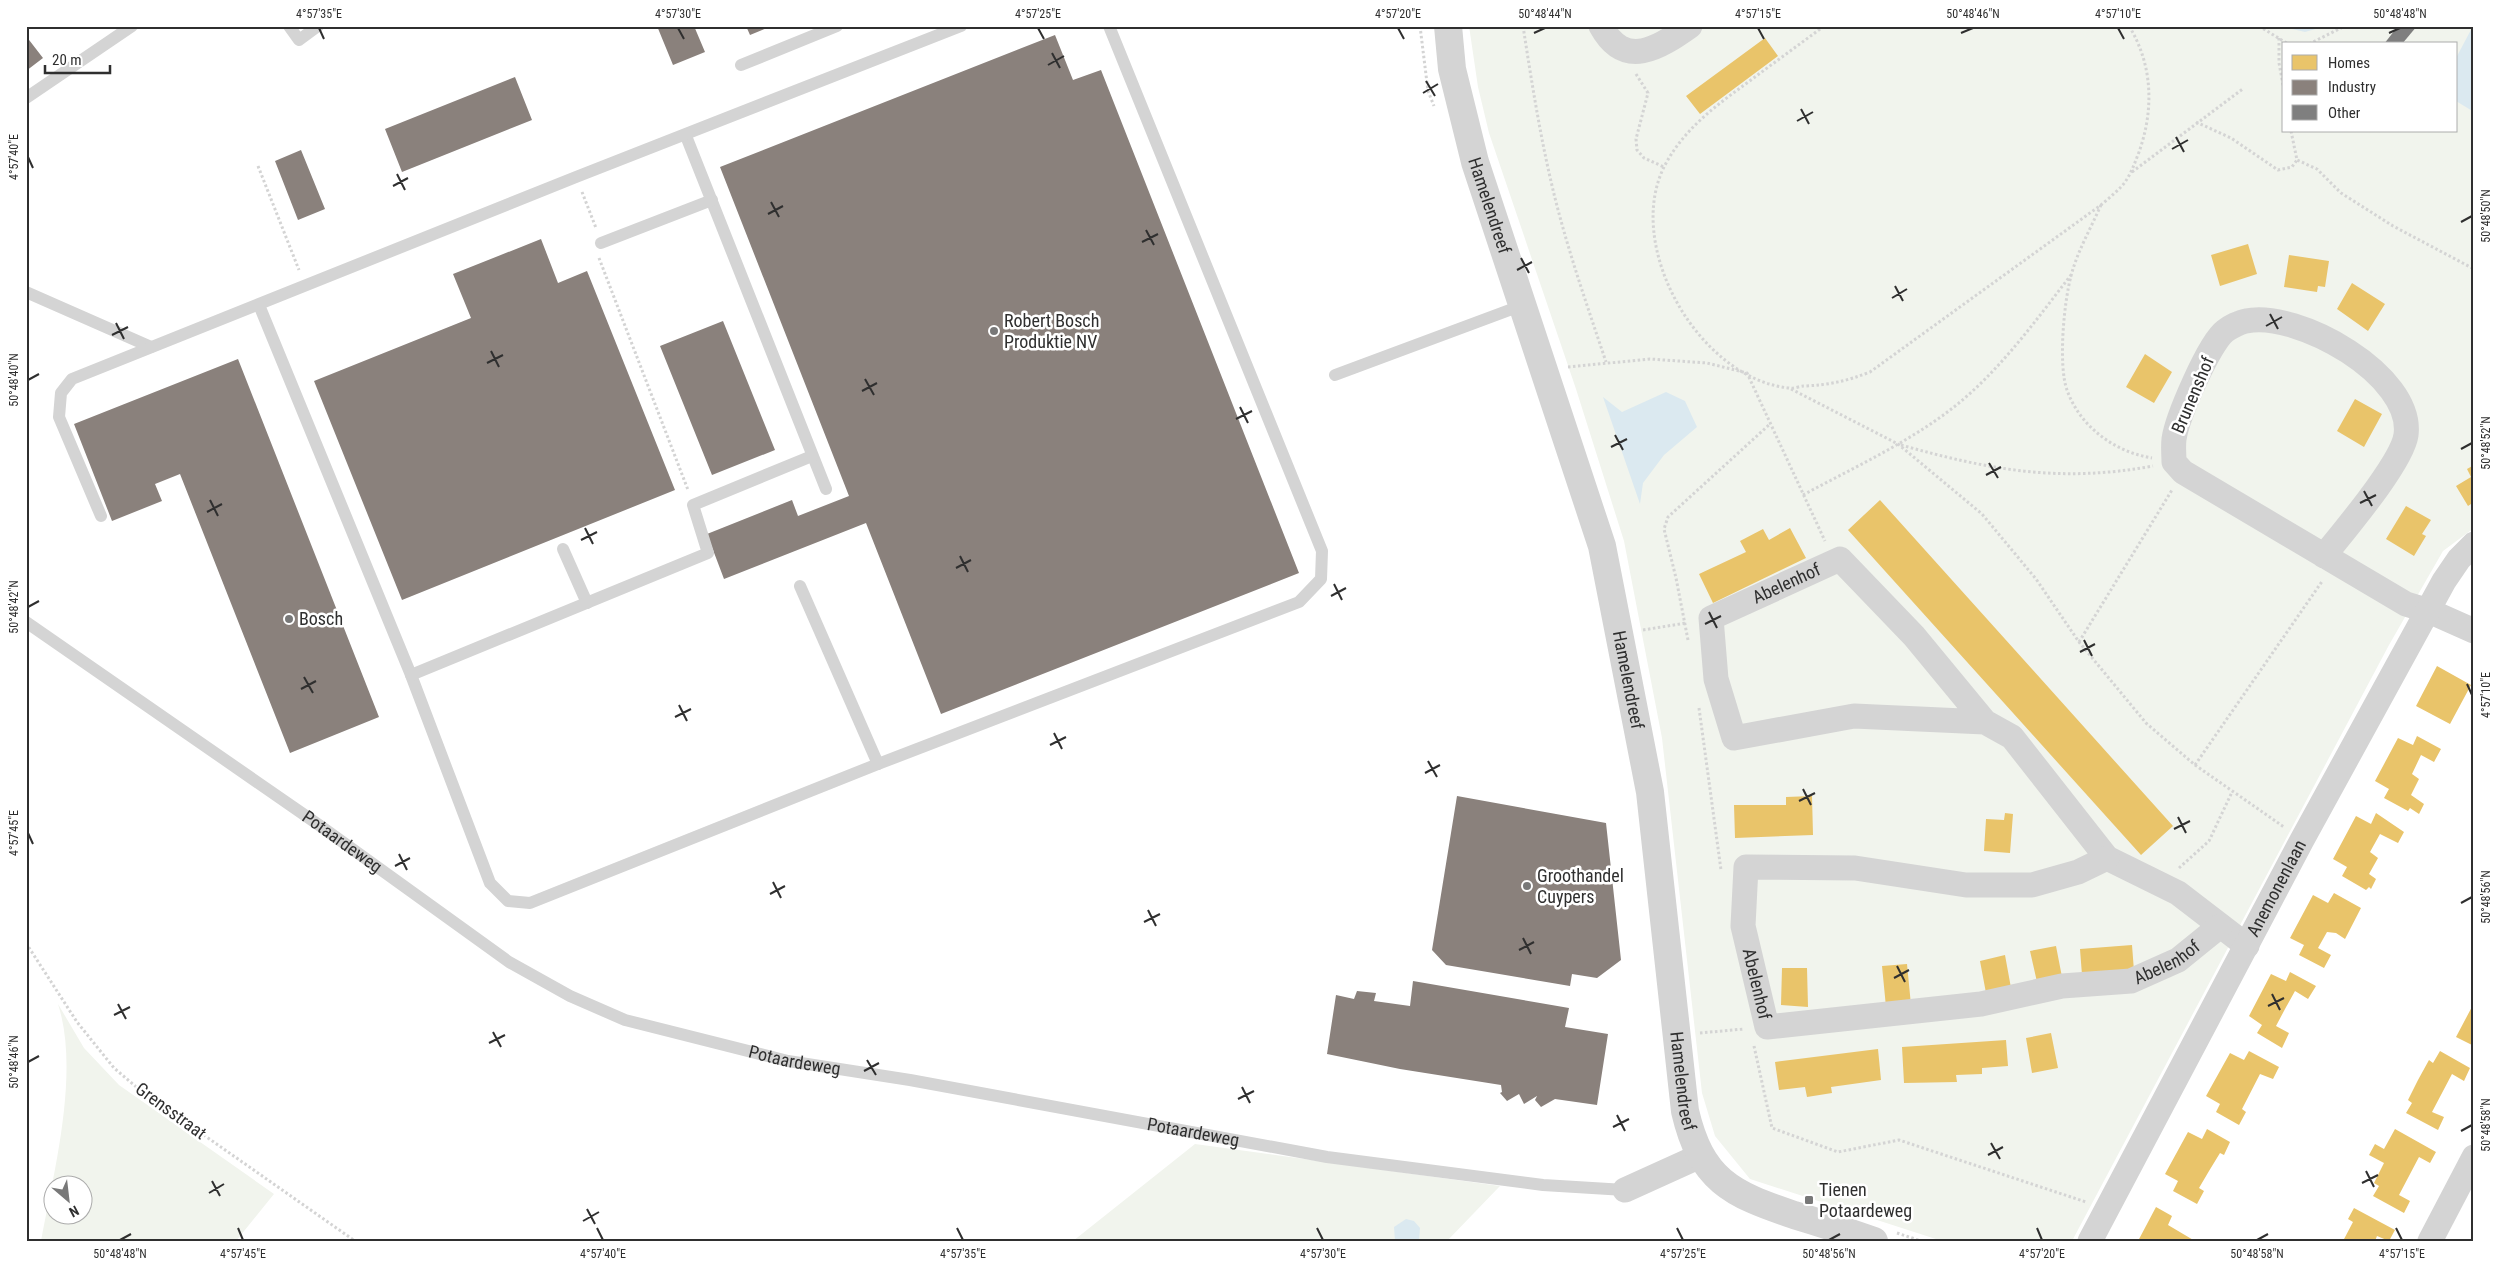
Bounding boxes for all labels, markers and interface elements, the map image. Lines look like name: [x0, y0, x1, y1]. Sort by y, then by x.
text: 4°57'35"E: [296, 7, 342, 21]
text: 4°57'30"E: [655, 7, 701, 21]
text: 4°57'25"E: [1015, 7, 1061, 21]
text: 4°57'20"E: [1375, 7, 1421, 21]
text: 50°48'44"N: [1518, 7, 1572, 21]
text: 4°57'15"E: [1735, 7, 1781, 21]
text: 50°48'46"N: [1946, 7, 2000, 21]
text: 4°57'10"E: [2095, 7, 2141, 21]
text: 50°48'48"N: [2373, 7, 2427, 21]
scale bar: [45, 42, 110, 74]
legend: [2282, 42, 2458, 132]
text: 20 m: [52, 51, 82, 69]
text: Homes: [2328, 54, 2370, 72]
text: Industry: [2328, 78, 2376, 96]
text: Other: [2328, 104, 2361, 122]
text: 4°57'40"E: [7, 134, 21, 180]
street label: Hamelendreef: [1464, 155, 1516, 257]
text: 50°48'50"N: [2479, 189, 2493, 243]
place label: Robert Bosch Produktie NV: [1004, 310, 1099, 352]
marker: Robert Bosch Produktie NV: [988, 325, 1000, 337]
text: 50°48'40"N: [7, 353, 21, 407]
street label: Brunenshof: [2167, 353, 2218, 436]
text: 50°48'52"N: [2479, 416, 2493, 470]
street label: Abelenhof: [1749, 558, 1824, 608]
text: 50°48'42"N: [7, 580, 21, 634]
place label: Bosch: [299, 608, 343, 629]
marker: Bosch: [283, 613, 295, 625]
street label: Hamelendreef: [1609, 629, 1649, 731]
text: 4°57'10"E: [2479, 672, 2493, 718]
street label: Potaardeweg: [298, 806, 386, 877]
text: 4°57'45"E: [7, 810, 21, 856]
street label: Anemonenlaan: [2242, 836, 2310, 940]
place label: Groothandel Cuypers: [1537, 865, 1624, 907]
text: 50°48'56"N: [2479, 870, 2493, 924]
marker: Groothandel Cuypers: [1521, 880, 1533, 892]
street label: Abelenhof: [2130, 935, 2204, 988]
street label: Abelenhof: [1739, 946, 1776, 1022]
street label: Hamelendreef: [1666, 1030, 1701, 1134]
text: 50°48'46"N: [7, 1035, 21, 1089]
street label: Potaardeweg: [747, 1041, 842, 1079]
street label: Grensstraat: [132, 1078, 211, 1143]
text: 50°48'58"N: [2479, 1098, 2493, 1152]
street label: Potaardeweg: [1145, 1113, 1241, 1151]
north arrow: [42, 1174, 92, 1224]
place label: Tienen Potaardeweg: [1819, 1179, 1912, 1221]
marker: Tienen Potaardeweg: [1803, 1194, 1815, 1206]
text: N: [67, 1202, 82, 1221]
text: 50°48'48"N: [93, 1247, 147, 1261]
text: 4°57'45"E: [220, 1247, 266, 1261]
text: 4°57'40"E: [580, 1247, 626, 1261]
text: 4°57'35"E: [940, 1247, 986, 1261]
text: 4°57'30"E: [1300, 1247, 1346, 1261]
text: 4°57'25"E: [1660, 1247, 1706, 1261]
text: 50°48'56"N: [1802, 1247, 1856, 1261]
text: 4°57'20"E: [2019, 1247, 2065, 1261]
text: 50°48'58"N: [2230, 1247, 2284, 1261]
text: 4°57'15"E: [2379, 1247, 2425, 1261]

